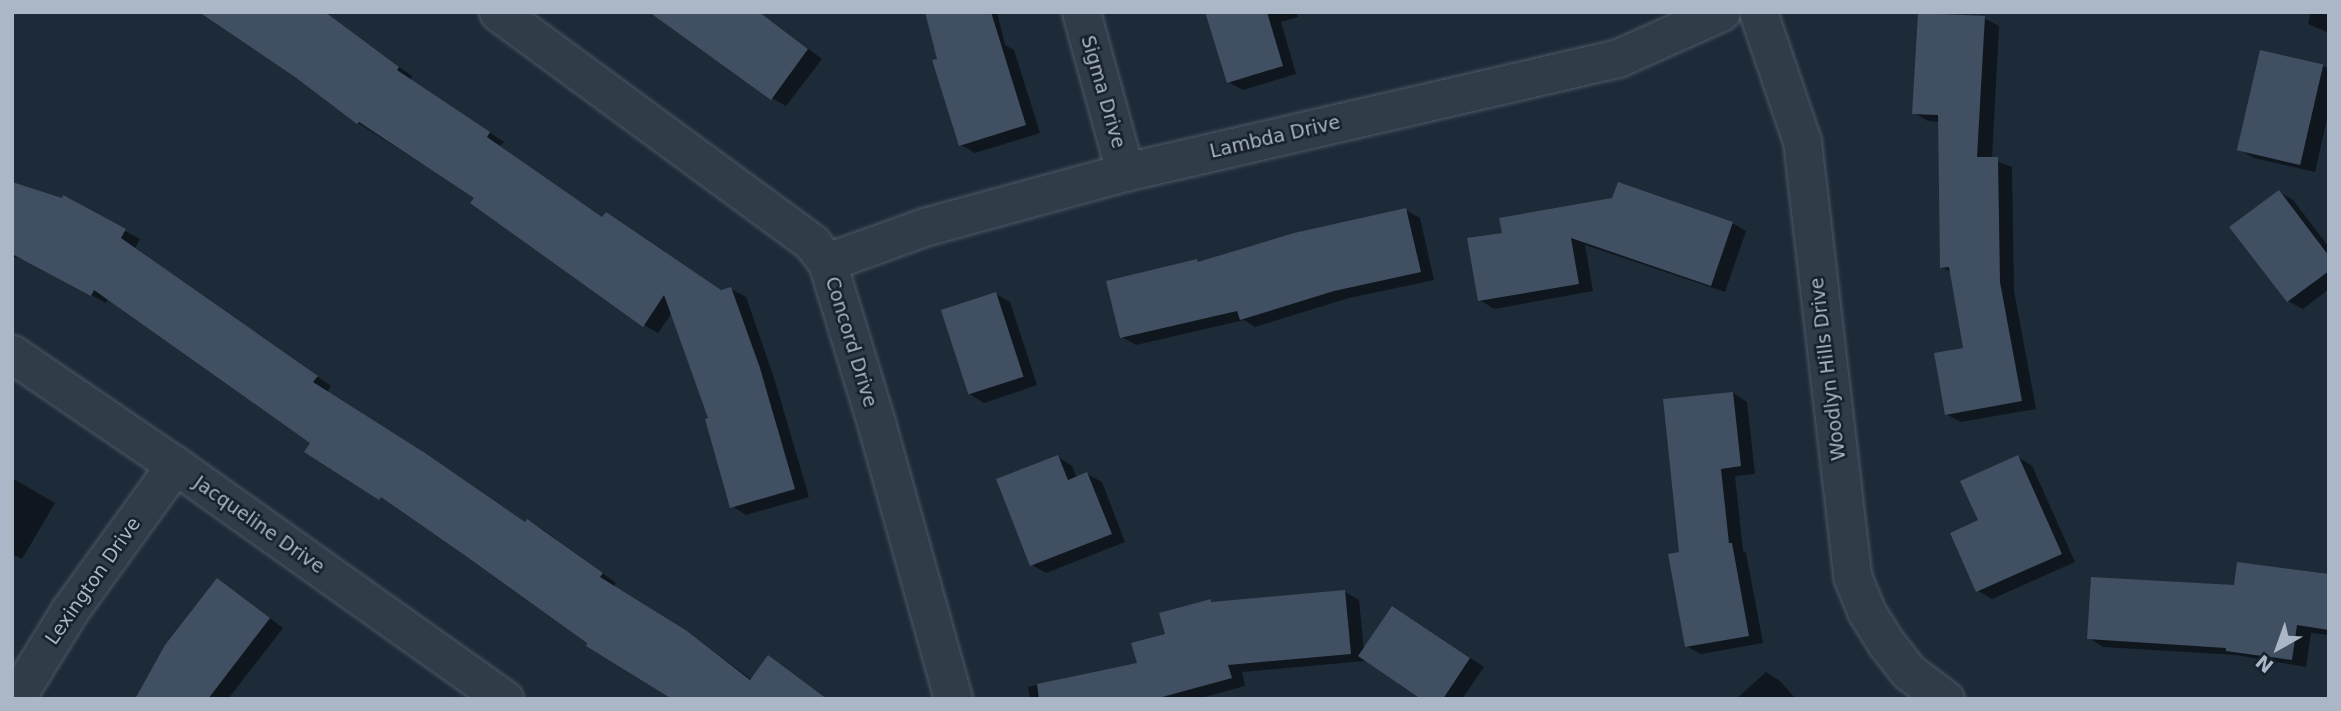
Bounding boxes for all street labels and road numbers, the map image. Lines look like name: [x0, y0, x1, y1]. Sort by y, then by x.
street label: Sigma Drive: [1076, 33, 1130, 151]
street label: Lambda Drive: [1208, 111, 1342, 163]
street label: Concord Drive: [820, 274, 882, 410]
street label: Woodlyn Hills Drive: [1805, 276, 1851, 462]
street label: Jacqueline Drive: [189, 471, 329, 579]
street label: Lexington Drive: [41, 513, 145, 649]

